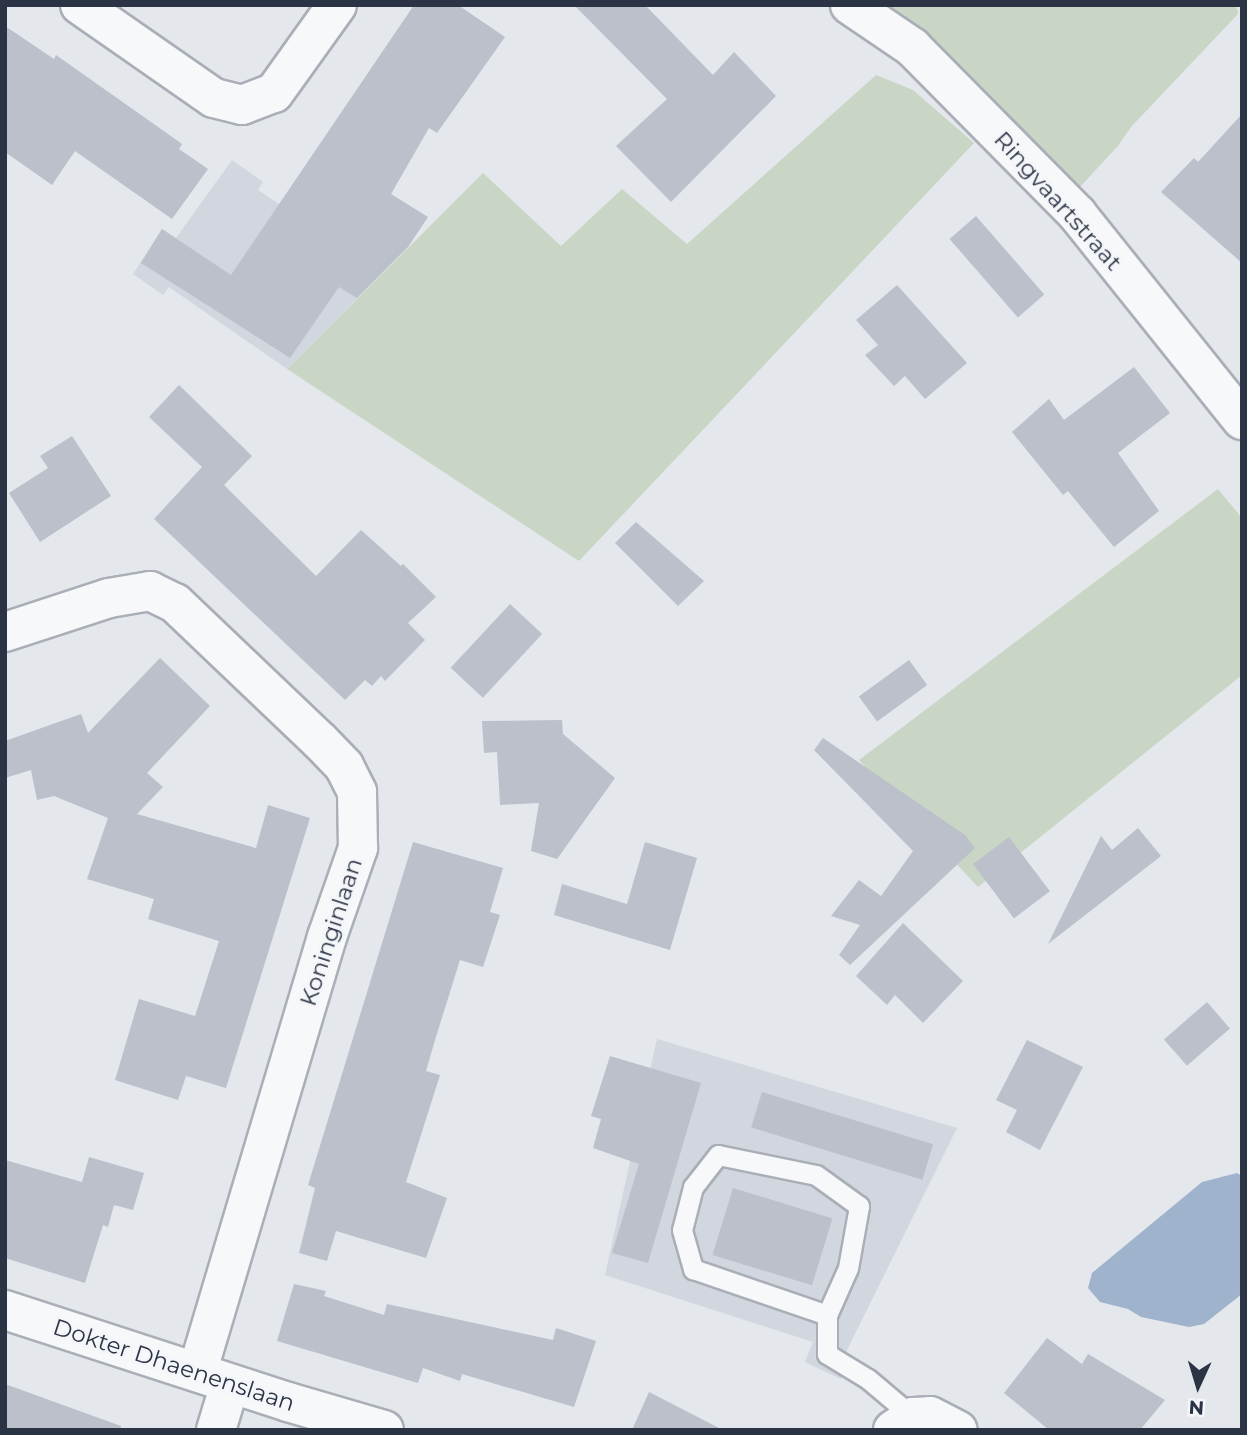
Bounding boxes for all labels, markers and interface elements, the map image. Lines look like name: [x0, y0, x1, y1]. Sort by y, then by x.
street label: Ringvaartstraat: [988, 126, 1128, 276]
street label: Koninginlaan: [294, 855, 368, 1009]
street label: Dokter Dhaenenslaan: [50, 1313, 298, 1417]
north arrow: [1163, 1351, 1233, 1421]
text: N: [1188, 1395, 1205, 1419]

